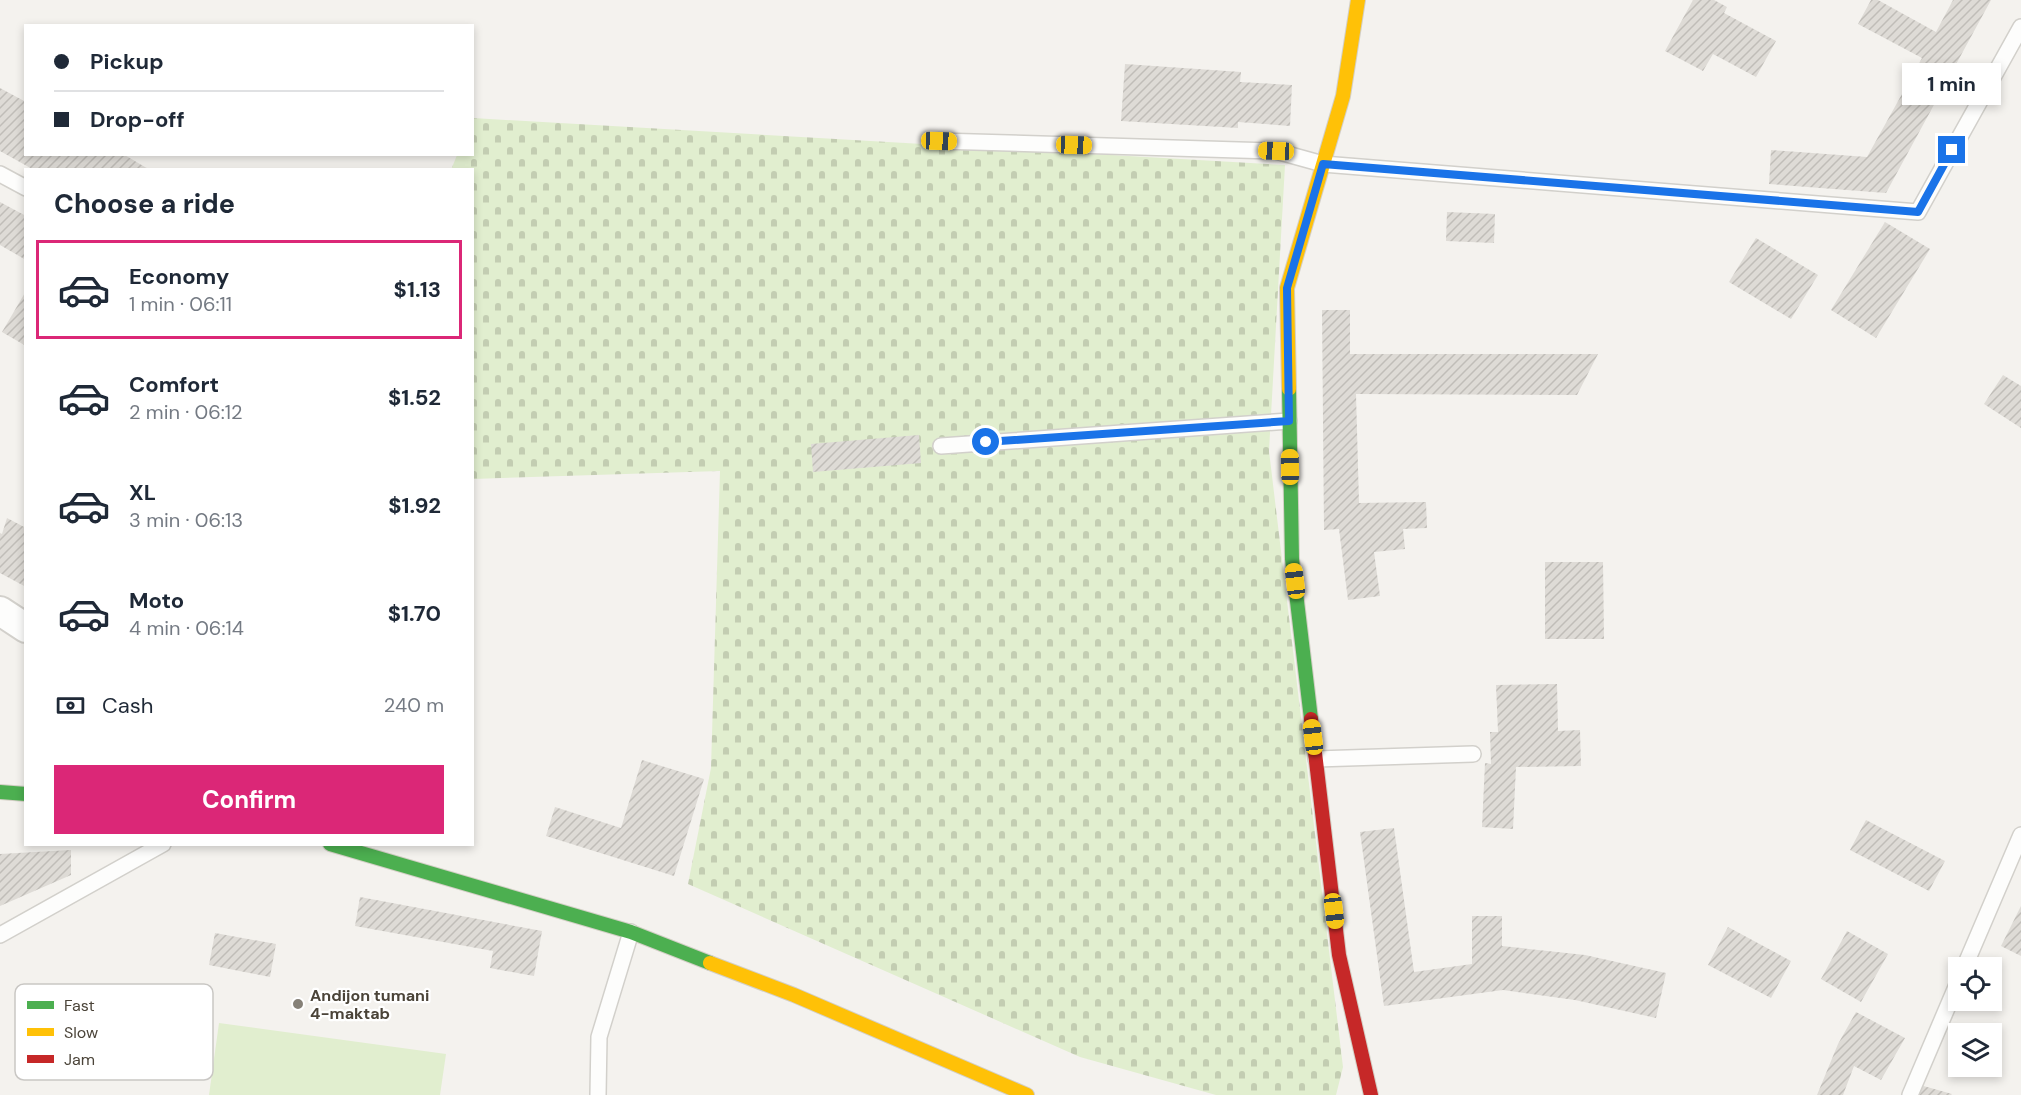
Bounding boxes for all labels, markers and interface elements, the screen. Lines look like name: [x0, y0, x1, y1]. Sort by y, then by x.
text: Pickup: [90, 47, 164, 76]
callout: 1 min: [1902, 63, 2002, 105]
text: 1 min: [1927, 71, 1976, 97]
text: Drop-off: [90, 105, 185, 134]
car: [921, 131, 957, 151]
car: [1056, 135, 1092, 155]
route end: [1938, 136, 1965, 163]
car: [1258, 141, 1294, 161]
text: Choose a ride: [54, 186, 235, 221]
text: Economy: [129, 262, 229, 291]
icon: car: [57, 263, 111, 317]
text: $1.13: [394, 275, 441, 304]
text: 1 min · 06:11: [129, 291, 232, 317]
text: Comfort: [129, 370, 219, 399]
icon: car: [57, 371, 111, 425]
text: $1.52: [388, 383, 441, 412]
text: 2 min · 06:12: [129, 399, 243, 425]
route start: [972, 428, 999, 455]
car: [1281, 449, 1299, 485]
text: XL: [129, 478, 156, 507]
icon: car: [57, 479, 111, 533]
text: $1.92: [388, 491, 441, 520]
text: 3 min · 06:13: [129, 507, 243, 533]
car: [1284, 562, 1306, 600]
text: Moto: [129, 586, 184, 615]
icon: car: [57, 587, 111, 641]
text: $1.70: [388, 599, 441, 628]
text: 4 min · 06:14: [129, 615, 244, 641]
icon: cash: [54, 689, 87, 722]
text: Cash: [102, 691, 153, 720]
text: 240 m: [384, 692, 444, 718]
car: [1302, 718, 1324, 756]
button: Confirm: [54, 765, 444, 834]
car: [1323, 892, 1345, 930]
map controls: [1948, 957, 2002, 1077]
button: locate: [1948, 957, 2002, 1011]
legend: [15, 984, 213, 1080]
place label: Andijon tumani 4-maktab: [310, 985, 429, 1024]
text: Fast: [64, 995, 95, 1016]
marker: Andijon tumani 4-maktab: [291, 997, 305, 1011]
text: Slow: [64, 1022, 98, 1043]
button: layers: [1948, 1023, 2002, 1077]
text: Jam: [64, 1049, 95, 1070]

